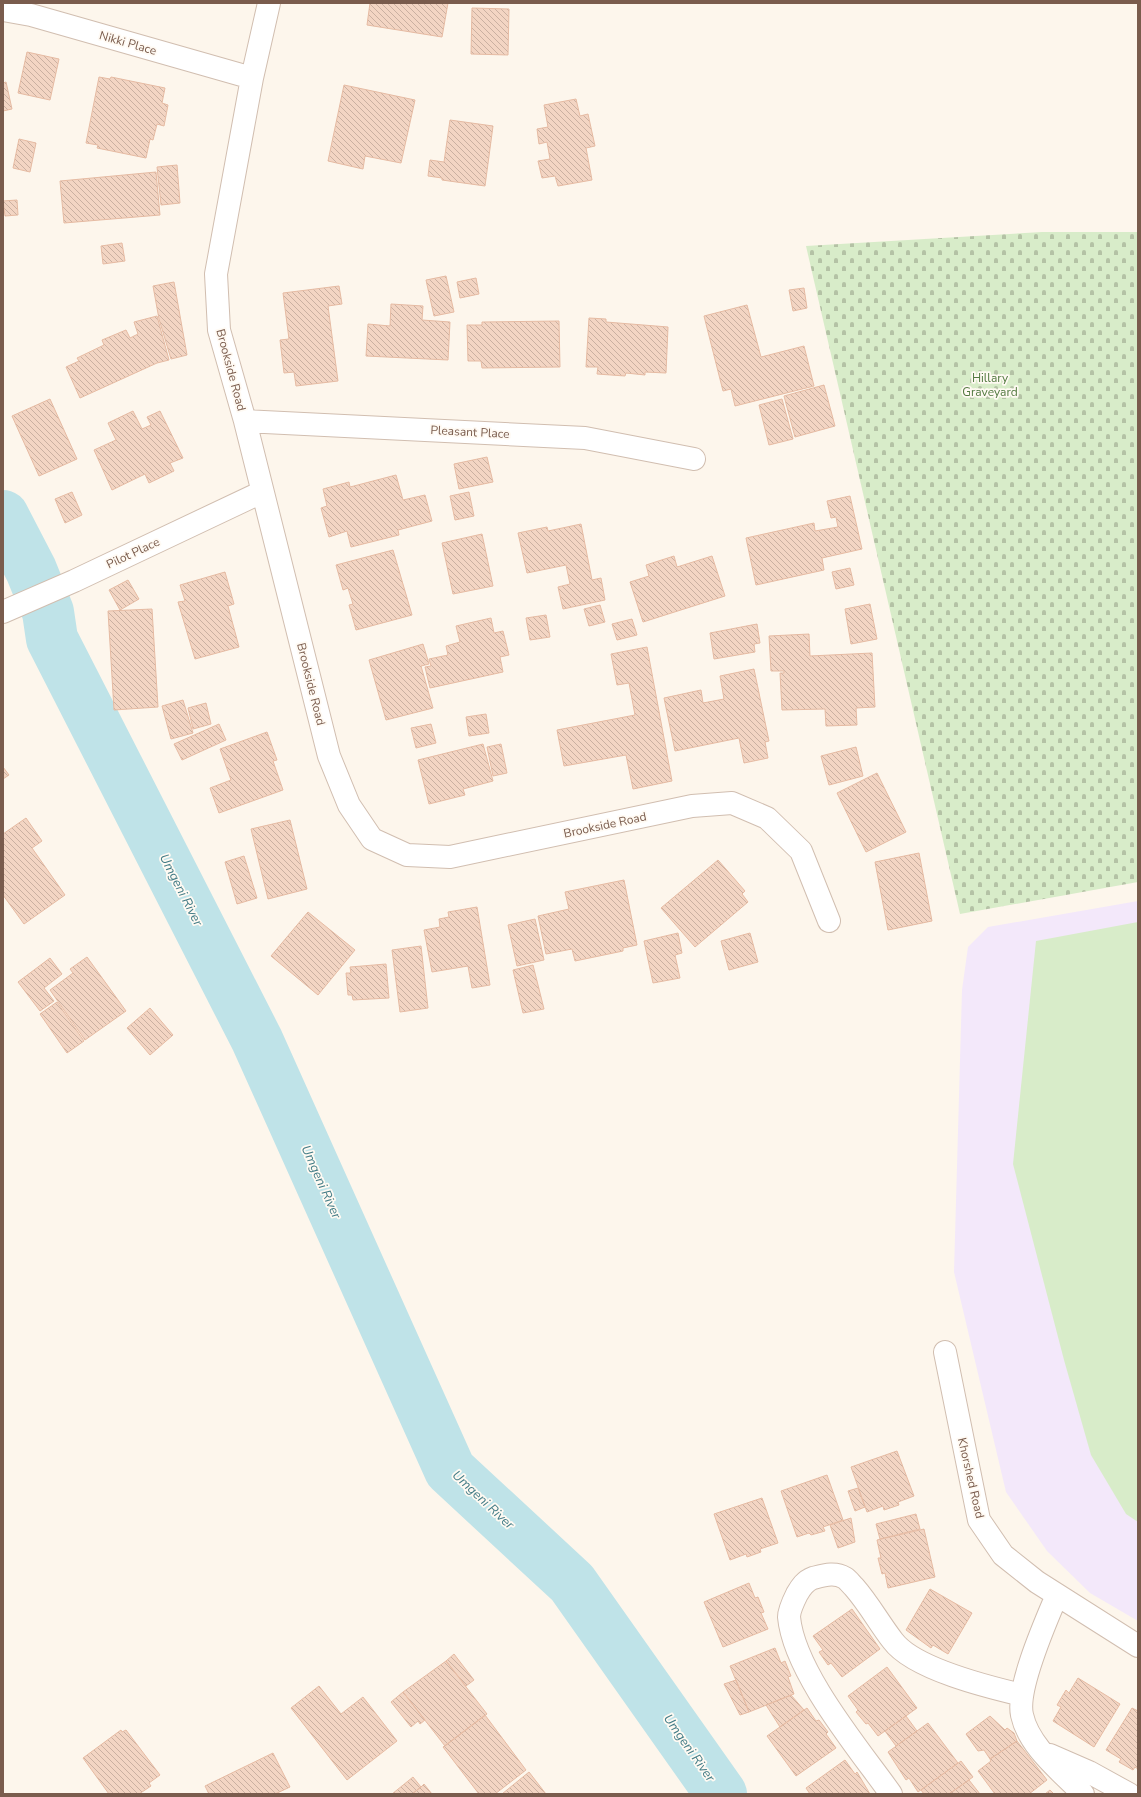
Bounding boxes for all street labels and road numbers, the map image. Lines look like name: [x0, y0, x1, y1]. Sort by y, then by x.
street label: Nikki Place: [97, 27, 159, 59]
street label: Brookside Road: [212, 327, 250, 413]
street label: Pleasant Place: [430, 422, 510, 442]
street label: Pilot Place: [104, 534, 162, 572]
street label: Brookside Road: [293, 641, 329, 727]
street label: Brookside Road: [562, 808, 648, 842]
street label: Khorshed Road: [954, 1436, 988, 1520]

